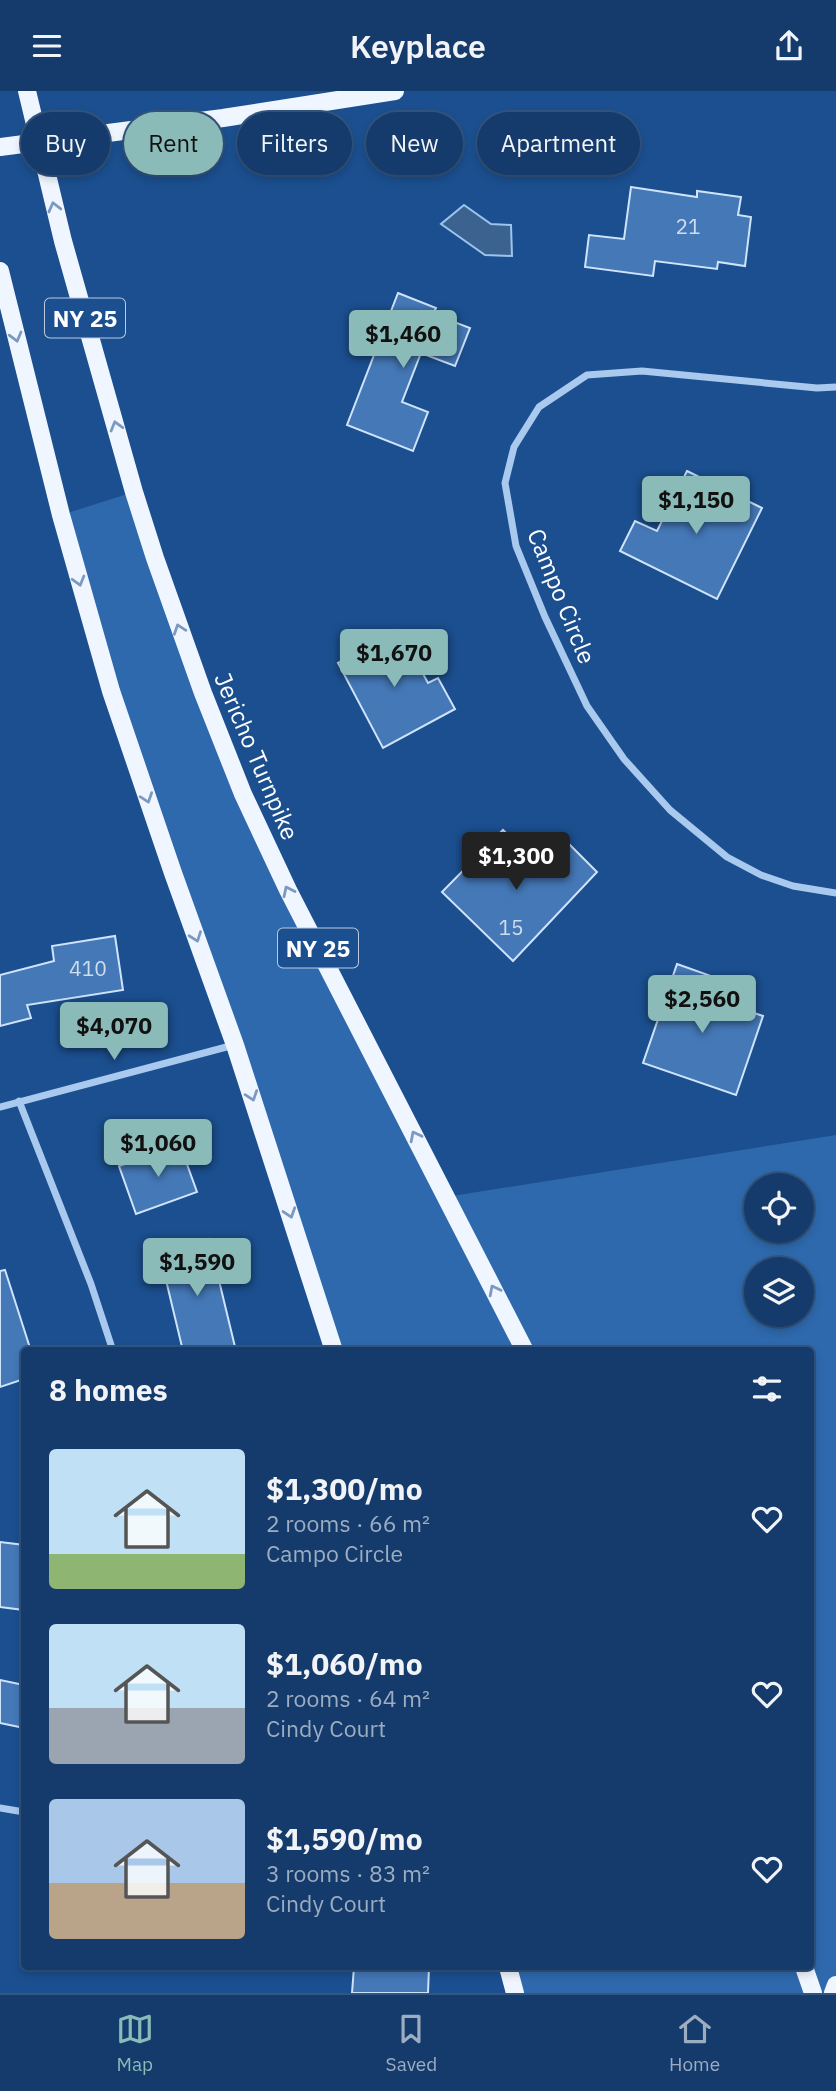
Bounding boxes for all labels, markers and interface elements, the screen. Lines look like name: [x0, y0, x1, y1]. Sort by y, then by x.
text: Keyplace: [350, 25, 486, 67]
icon: menu: [28, 27, 66, 65]
icon: share: [770, 27, 808, 65]
chip: Buy: [21, 112, 110, 175]
chip: Rent: [124, 112, 223, 175]
chip: Filters: [237, 112, 352, 175]
chip: New: [366, 112, 463, 175]
chip: Apartment: [477, 112, 640, 175]
one-way arrow: [48, 202, 62, 214]
house number: 21: [675, 212, 701, 240]
road number: NY 25: [45, 299, 125, 337]
pin: $1,460: [346, 310, 460, 370]
text: $1,460: [365, 318, 441, 348]
one-way arrow: [8, 331, 22, 343]
one-way arrow: [109, 421, 124, 433]
pin: $1,150: [639, 477, 753, 536]
text: $1,150: [658, 484, 734, 514]
street label: Campo Circle: [520, 524, 604, 668]
one-way arrow: [71, 574, 86, 586]
one-way arrow: [173, 623, 187, 635]
pin: $1,670: [337, 629, 451, 689]
text: $1,670: [356, 637, 432, 667]
street label: Jericho Turnpike: [207, 667, 307, 845]
one-way arrow: [139, 791, 153, 803]
pin: $1,300: [459, 833, 573, 892]
text: $1,300: [478, 840, 554, 870]
one-way arrow: [283, 886, 297, 898]
house number: 15: [498, 913, 524, 941]
road number: NY 25: [278, 929, 358, 967]
one-way arrow: [188, 931, 202, 943]
house number: 410: [69, 954, 107, 982]
pin: $2,560: [645, 975, 759, 1035]
text: $2,560: [664, 983, 740, 1013]
pin: $4,070: [57, 1003, 171, 1062]
text: $4,070: [76, 1010, 152, 1040]
one-way arrow: [244, 1090, 258, 1102]
pin: $1,060: [101, 1119, 215, 1179]
text: $1,060: [120, 1127, 196, 1157]
one-way arrow: [410, 1131, 423, 1143]
map controls: [744, 1173, 814, 1327]
button: locate: [744, 1173, 814, 1243]
one-way arrow: [282, 1207, 297, 1219]
pin: $1,590: [140, 1239, 254, 1298]
text: $1,590: [159, 1246, 235, 1276]
button: layers: [744, 1257, 814, 1327]
one-way arrow: [488, 1285, 502, 1297]
text: 8 homes: [49, 1370, 168, 1409]
icon: filters: [748, 1370, 786, 1408]
text: $1,300/mo: [266, 1469, 423, 1508]
icon: home: [105, 1477, 189, 1561]
icon: heart: [748, 1500, 786, 1538]
text: 2 rooms · 66 m²: [266, 1508, 430, 1538]
text: Campo Circle: [266, 1538, 403, 1568]
text: $1,060/mo: [266, 1644, 423, 1683]
icon: home: [105, 1652, 189, 1736]
icon: heart: [748, 1675, 786, 1713]
text: 2 rooms · 64 m²: [266, 1683, 430, 1713]
text: Cindy Court: [266, 1713, 386, 1743]
text: $1,590/mo: [266, 1819, 423, 1858]
icon: home: [105, 1827, 189, 1911]
icon: heart: [748, 1850, 786, 1888]
text: 3 rooms · 83 m²: [266, 1858, 430, 1888]
text: Cindy Court: [266, 1888, 386, 1918]
tab: Map: [116, 2010, 154, 2076]
tab: Saved: [386, 2010, 437, 2076]
tab: Home: [669, 2010, 720, 2076]

